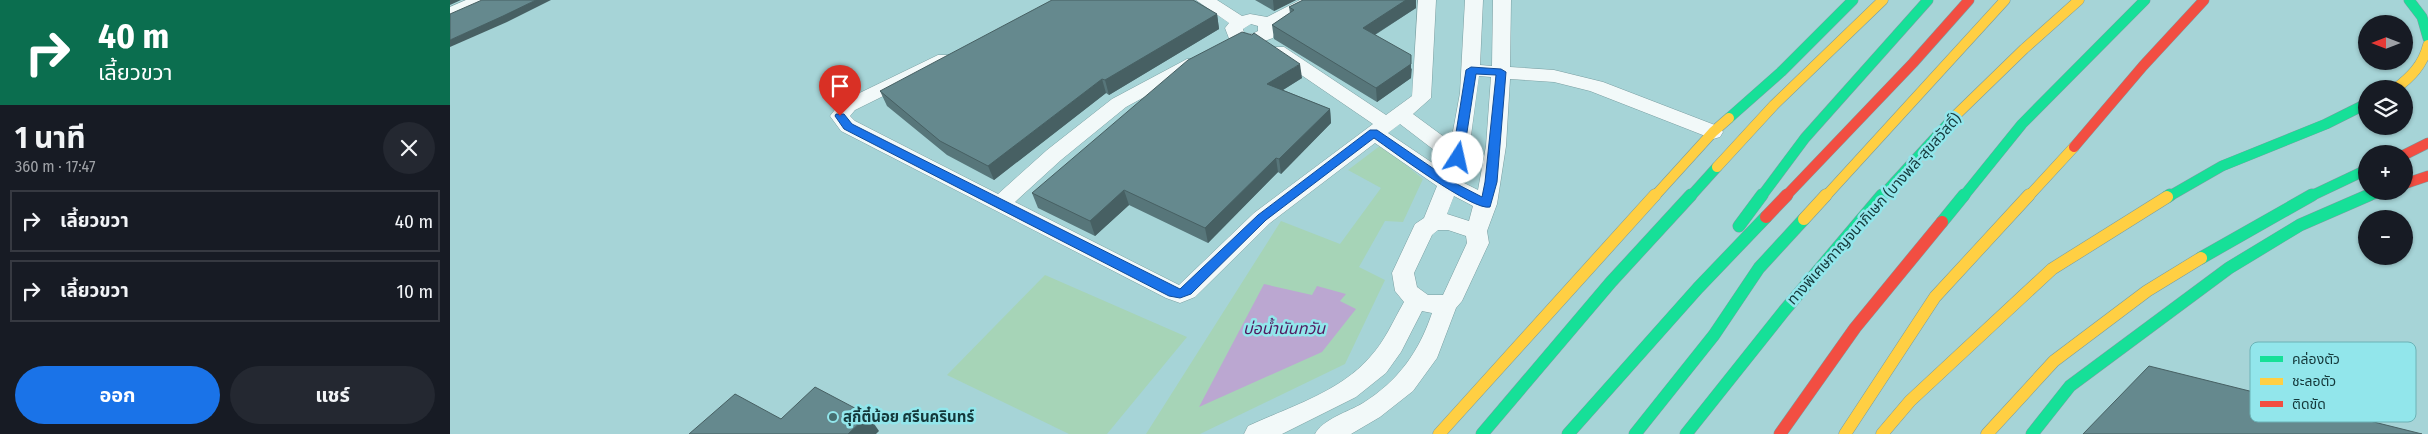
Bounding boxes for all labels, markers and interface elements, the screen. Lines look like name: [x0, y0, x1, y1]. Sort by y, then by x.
text: 40 m: [98, 15, 169, 57]
north arrow: [2358, 15, 2412, 70]
map controls: [2358, 15, 2413, 265]
icon: right: [15, 20, 80, 85]
text: เลี้ยวขวา: [98, 59, 173, 86]
pin: [819, 65, 861, 116]
icon: arrive: [826, 72, 854, 100]
button: layers: [2358, 80, 2413, 135]
street label: ทางพิเศษกาญจนาภิเษก (บางพลี-สุขสวัสดิ์): [1783, 109, 1965, 309]
text: 1 นาที: [15, 120, 86, 156]
button: close: [383, 122, 435, 174]
position arrow: [1431, 131, 1483, 183]
button: +: [2358, 145, 2413, 200]
text: 360 m · 17:47: [15, 157, 95, 176]
icon: right: [17, 207, 45, 235]
text: เลี้ยวขวา: [60, 209, 129, 232]
text: 40 m: [395, 210, 433, 233]
button: −: [2358, 210, 2413, 265]
icon: right: [17, 277, 45, 305]
text: เลี้ยวขวา: [60, 279, 129, 302]
text: 10 m: [397, 280, 433, 303]
water label: บ่อน้ำนันทวัน: [1243, 317, 1326, 338]
legend: [2250, 342, 2416, 422]
text: คล่องตัว: [2292, 351, 2340, 368]
button: ออก: [15, 366, 220, 424]
button: แชร์: [230, 366, 435, 424]
text: ชะลอตัว: [2292, 373, 2336, 390]
text: ติดขัด: [2292, 396, 2326, 413]
place label: สุกี้ตี๋น้อย ศรีนครินทร์: [843, 406, 974, 426]
marker: สุกี้ตี๋น้อย ศรีนครินทร์: [827, 411, 839, 423]

